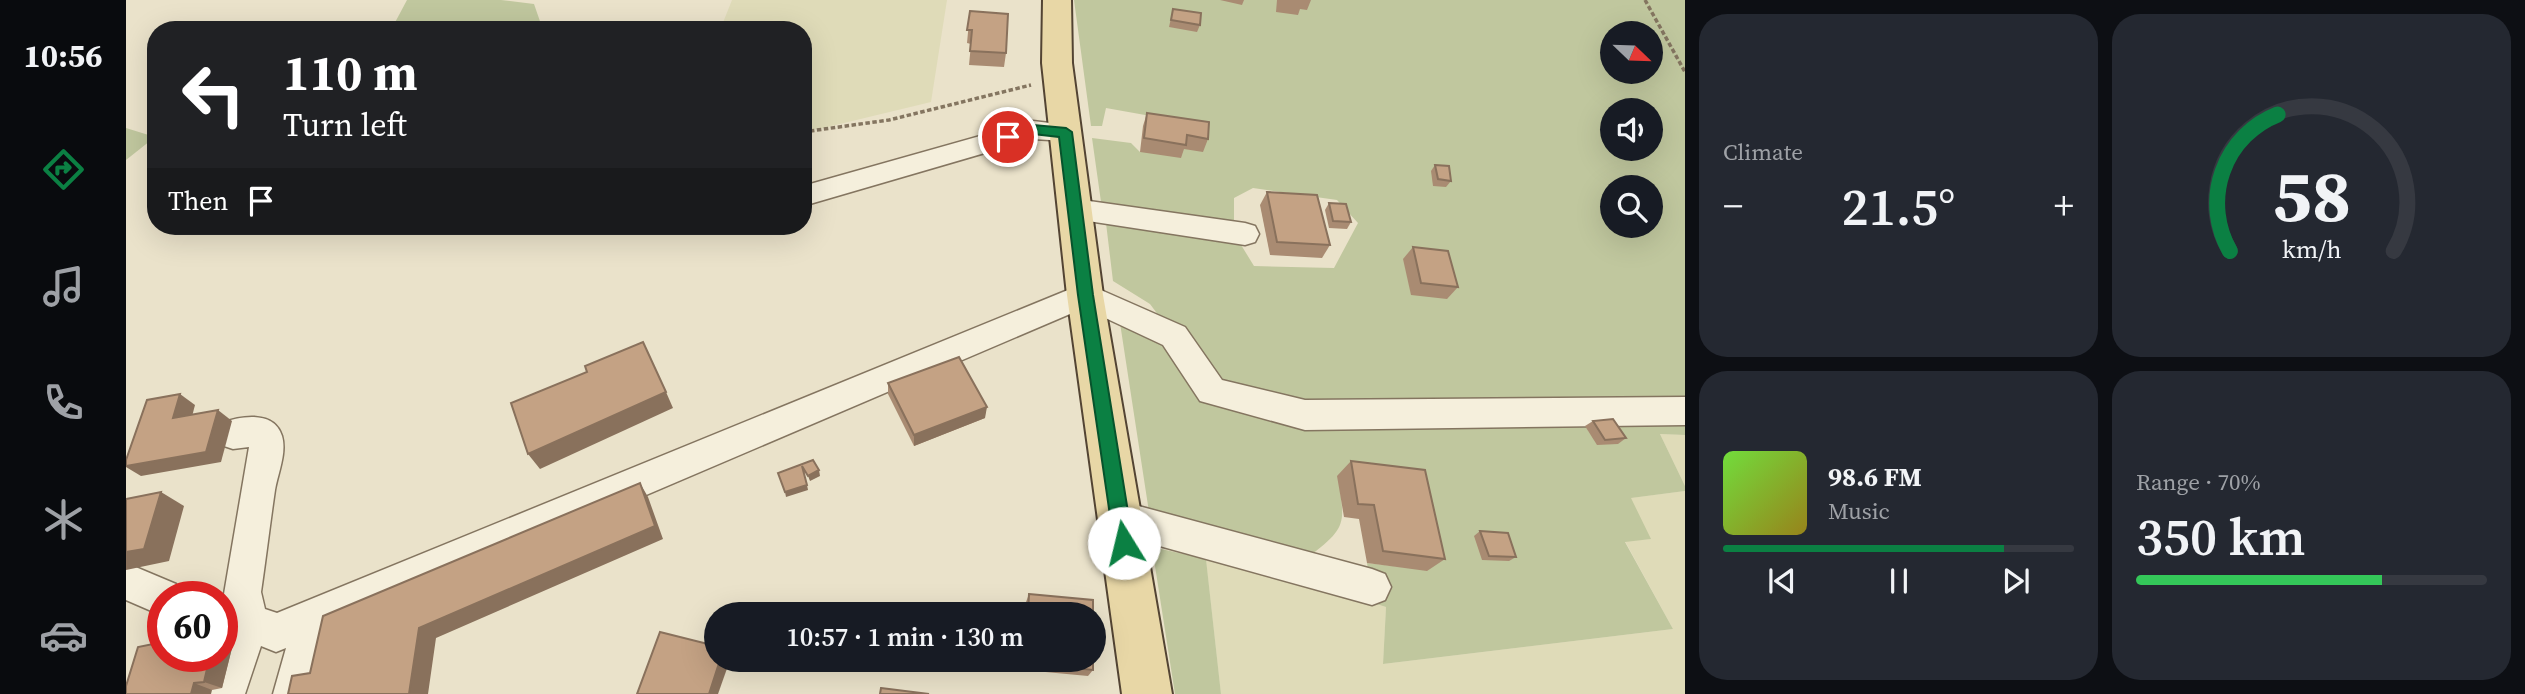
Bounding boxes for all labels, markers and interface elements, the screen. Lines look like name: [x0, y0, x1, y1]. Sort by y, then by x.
north arrow: [1600, 21, 1662, 84]
map controls: [1600, 21, 1663, 238]
text: 10:56: [24, 34, 102, 78]
text: 110 m: [283, 39, 418, 106]
icon: left: [168, 49, 259, 140]
button: sound: [1600, 98, 1663, 161]
text: Turn left: [283, 103, 407, 147]
pin: [978, 107, 1038, 167]
icon: arrive: [989, 118, 1027, 156]
text: Climate: [1723, 136, 1803, 168]
icon: directions: [39, 145, 88, 194]
text: 58: [2272, 147, 2351, 246]
text: 21.5°: [1842, 171, 1955, 242]
button: search: [1600, 175, 1663, 238]
text: −: [1723, 180, 1743, 232]
text: +: [2054, 180, 2074, 232]
icon: arrive: [242, 182, 280, 220]
text: Then: [168, 183, 228, 219]
text: km/h: [2282, 232, 2341, 266]
icon: music: [39, 262, 88, 311]
icon: phone: [39, 378, 88, 427]
text: 98.6 FM: [1828, 459, 1922, 495]
text: Range · 70%: [2136, 466, 2261, 498]
icon: climate: [39, 495, 88, 544]
text: Music: [1828, 495, 1890, 527]
text: 350 km: [2136, 501, 2305, 572]
position arrow: [1087, 506, 1161, 580]
icon: previous: [1763, 562, 1801, 600]
icon: pause: [1880, 562, 1918, 600]
icon: next: [1997, 562, 2035, 600]
speed limit sign: 60: [147, 581, 238, 672]
icon: car: [39, 611, 88, 660]
text: 10:57 · 1 min · 130 m: [786, 619, 1024, 655]

